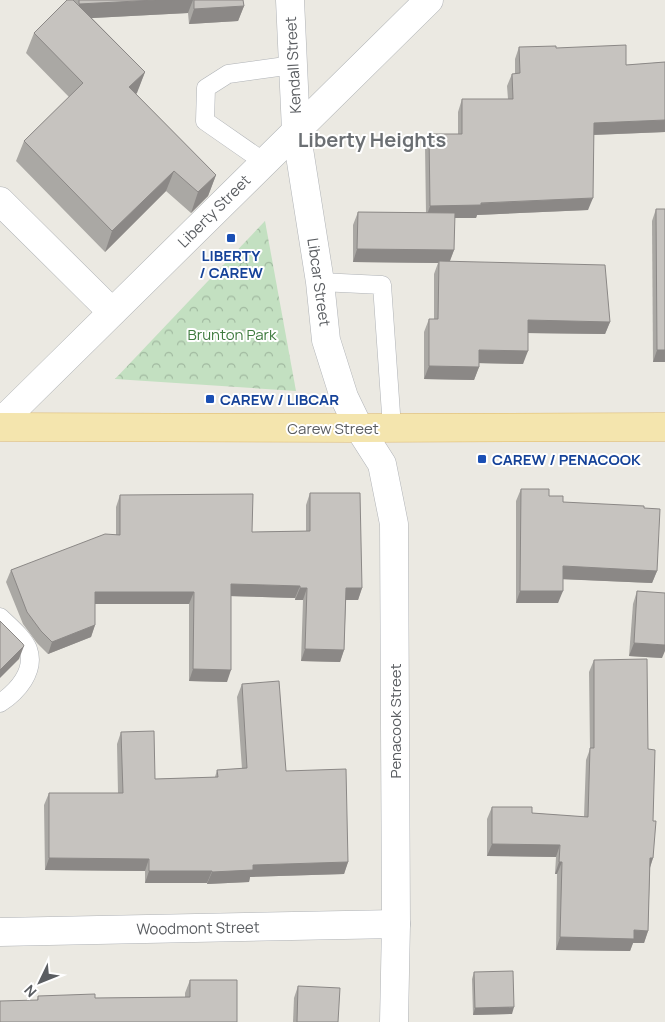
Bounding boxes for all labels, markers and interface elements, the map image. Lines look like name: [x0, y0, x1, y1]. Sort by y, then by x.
street label: Kendall Street: [280, 16, 306, 114]
district label: Liberty Heights: [298, 126, 446, 153]
street label: Liberty Street: [173, 170, 255, 252]
marker: LIBERTY / CAREW: [225, 232, 237, 244]
street label: Libcar Street: [302, 236, 336, 328]
place label: LIBERTY / CAREW: [199, 245, 263, 283]
park label: Brunton Park: [188, 324, 277, 345]
place label: CAREW / LIBCAR: [220, 389, 339, 410]
marker: CAREW / LIBCAR: [204, 393, 216, 405]
street label: Carew Street: [287, 418, 379, 439]
place label: CAREW / PENACOOK: [492, 449, 641, 470]
marker: CAREW / PENACOOK: [476, 453, 488, 465]
street label: Penacook Street: [385, 663, 406, 779]
street label: Woodmont Street: [136, 916, 260, 940]
north arrow: [15, 957, 65, 1007]
text: N: [20, 981, 41, 1001]

